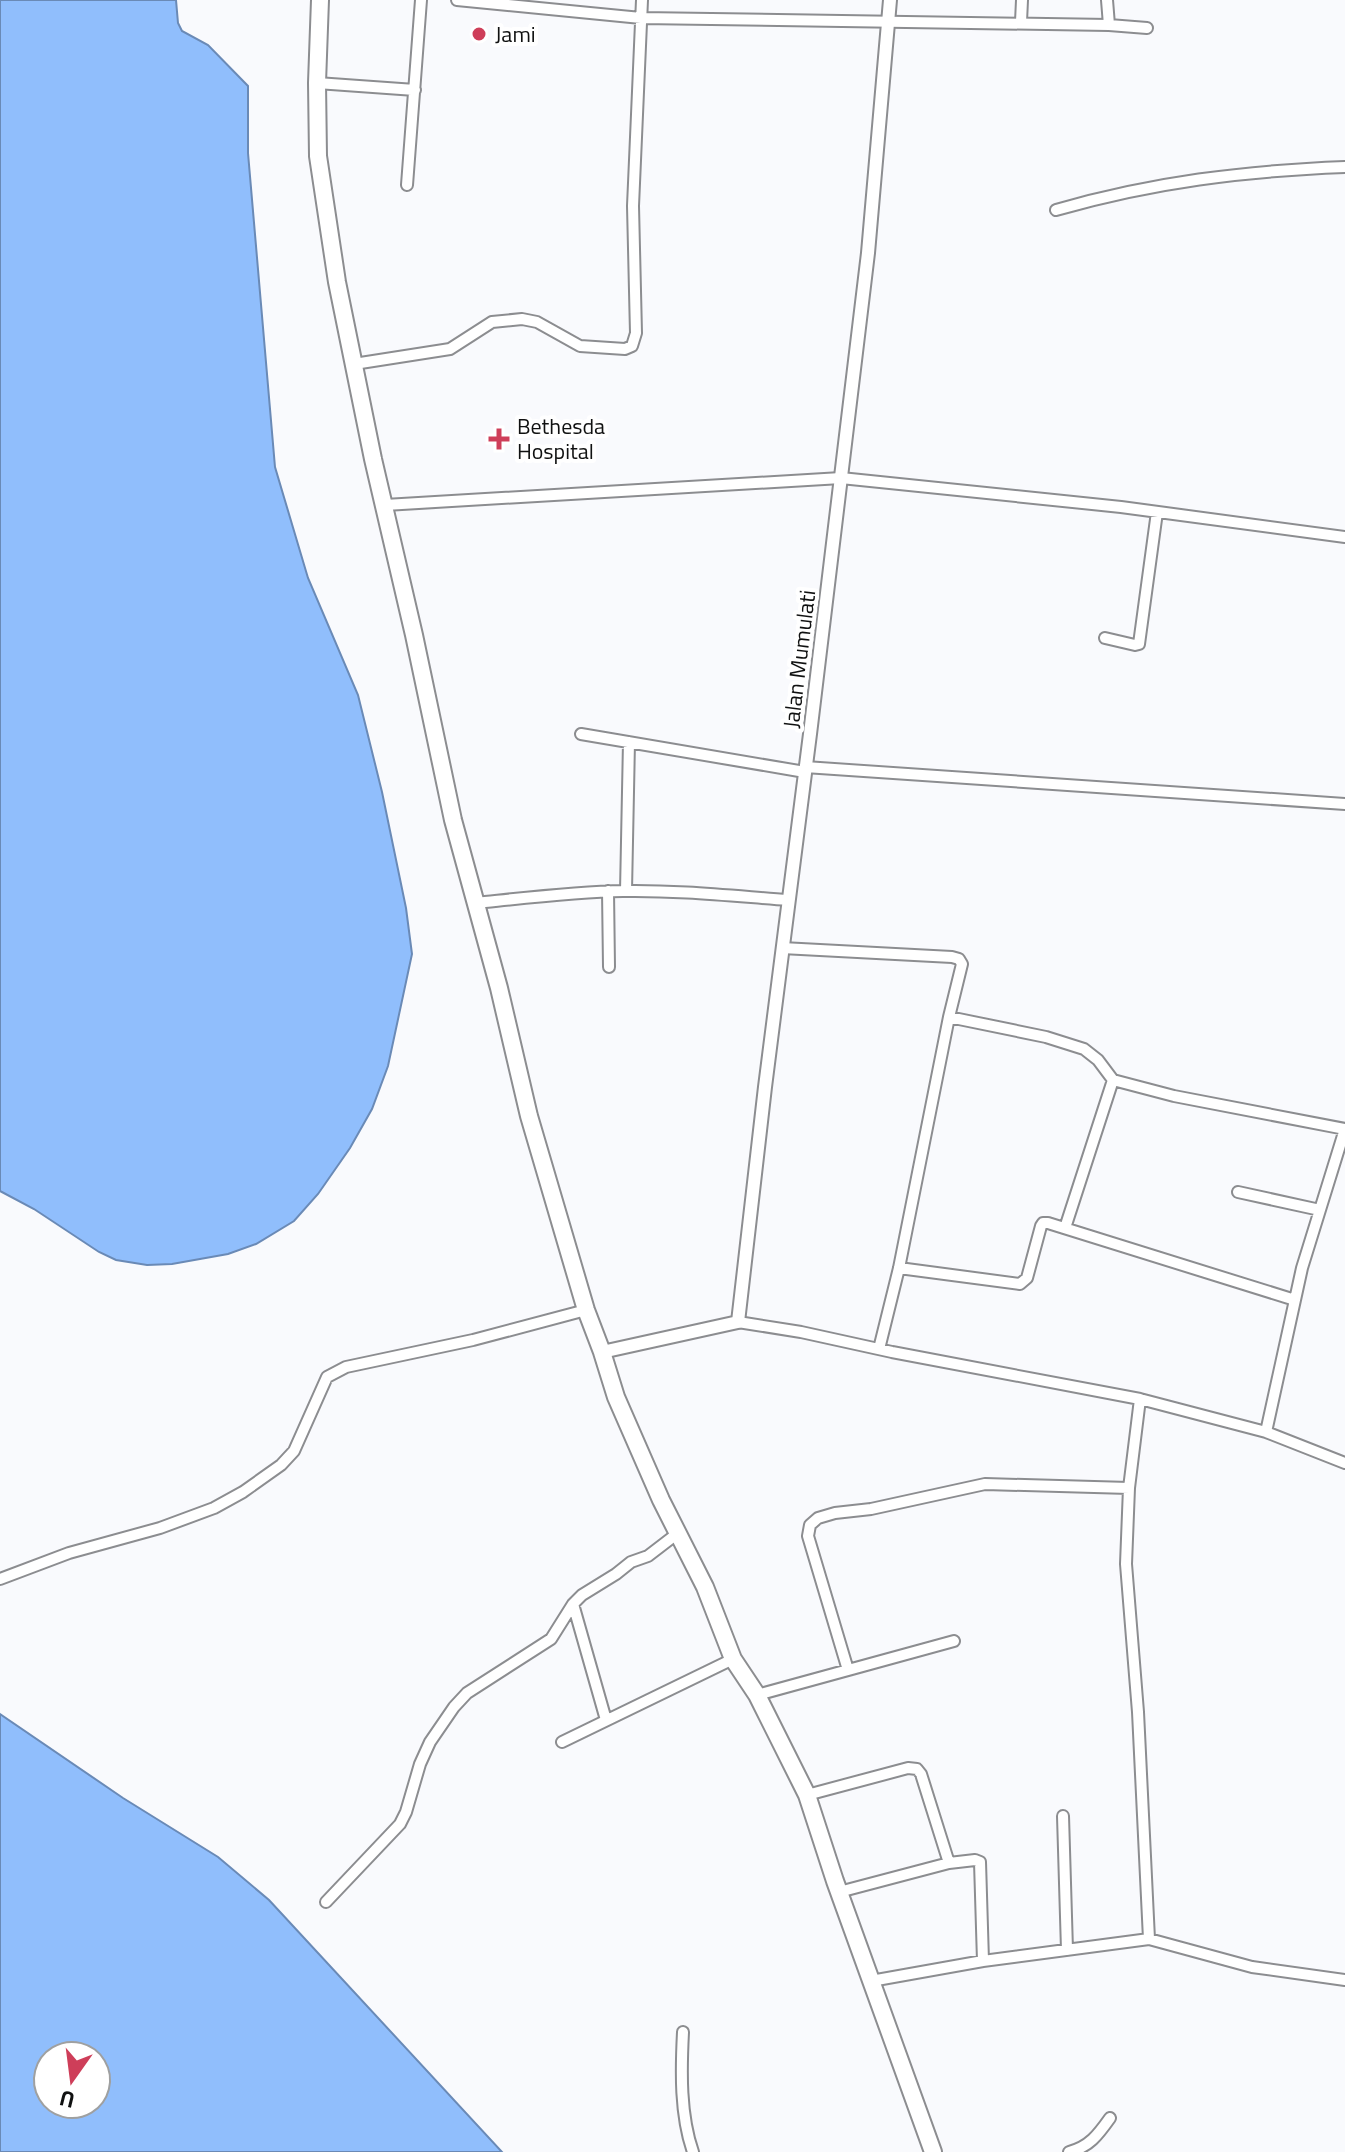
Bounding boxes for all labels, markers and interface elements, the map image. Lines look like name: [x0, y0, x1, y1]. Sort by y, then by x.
place label: Jami: [495, 17, 536, 51]
marker: Jami: [470, 25, 488, 43]
place label: Bethesda Hospital: [517, 409, 605, 468]
marker: Bethesda Hospital: [488, 428, 510, 450]
street label: Jalan Mumulati: [774, 588, 824, 730]
north arrow: [32, 2040, 112, 2120]
text: U: [56, 2081, 78, 2118]

